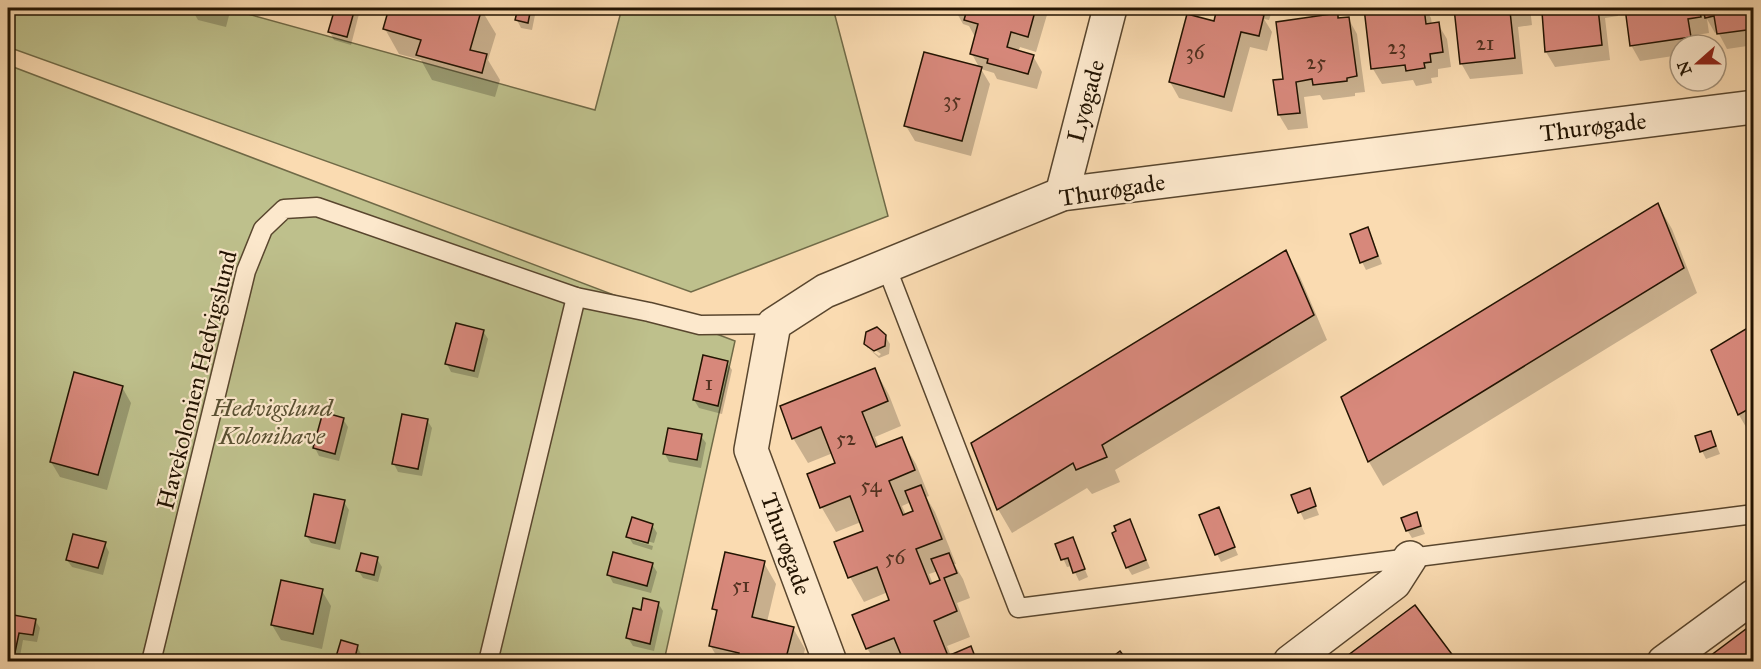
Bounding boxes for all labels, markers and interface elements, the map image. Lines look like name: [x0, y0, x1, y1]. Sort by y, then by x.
house number: 21: [1476, 30, 1494, 56]
north arrow: [1668, 33, 1728, 93]
house number: 23: [1388, 34, 1406, 60]
house number: 36: [1185, 39, 1206, 65]
house number: 25: [1306, 49, 1326, 75]
street label: Lyøgade: [1061, 56, 1111, 146]
text: N: [1673, 58, 1696, 78]
house number: 35: [943, 87, 961, 113]
street label: Thurøgade: [1538, 106, 1648, 148]
street label: Thurøgade: [1057, 167, 1167, 213]
street label: Havekolonien Hedvigslund: [150, 247, 244, 513]
house number: 1: [705, 370, 713, 396]
park label: Hedvigslund Kolonihave: [210, 393, 334, 451]
house number: 52: [836, 425, 857, 451]
house number: 54: [861, 472, 883, 498]
street label: Thurøgade: [754, 489, 818, 599]
house number: 56: [885, 544, 906, 570]
house number: 51: [732, 572, 750, 598]

